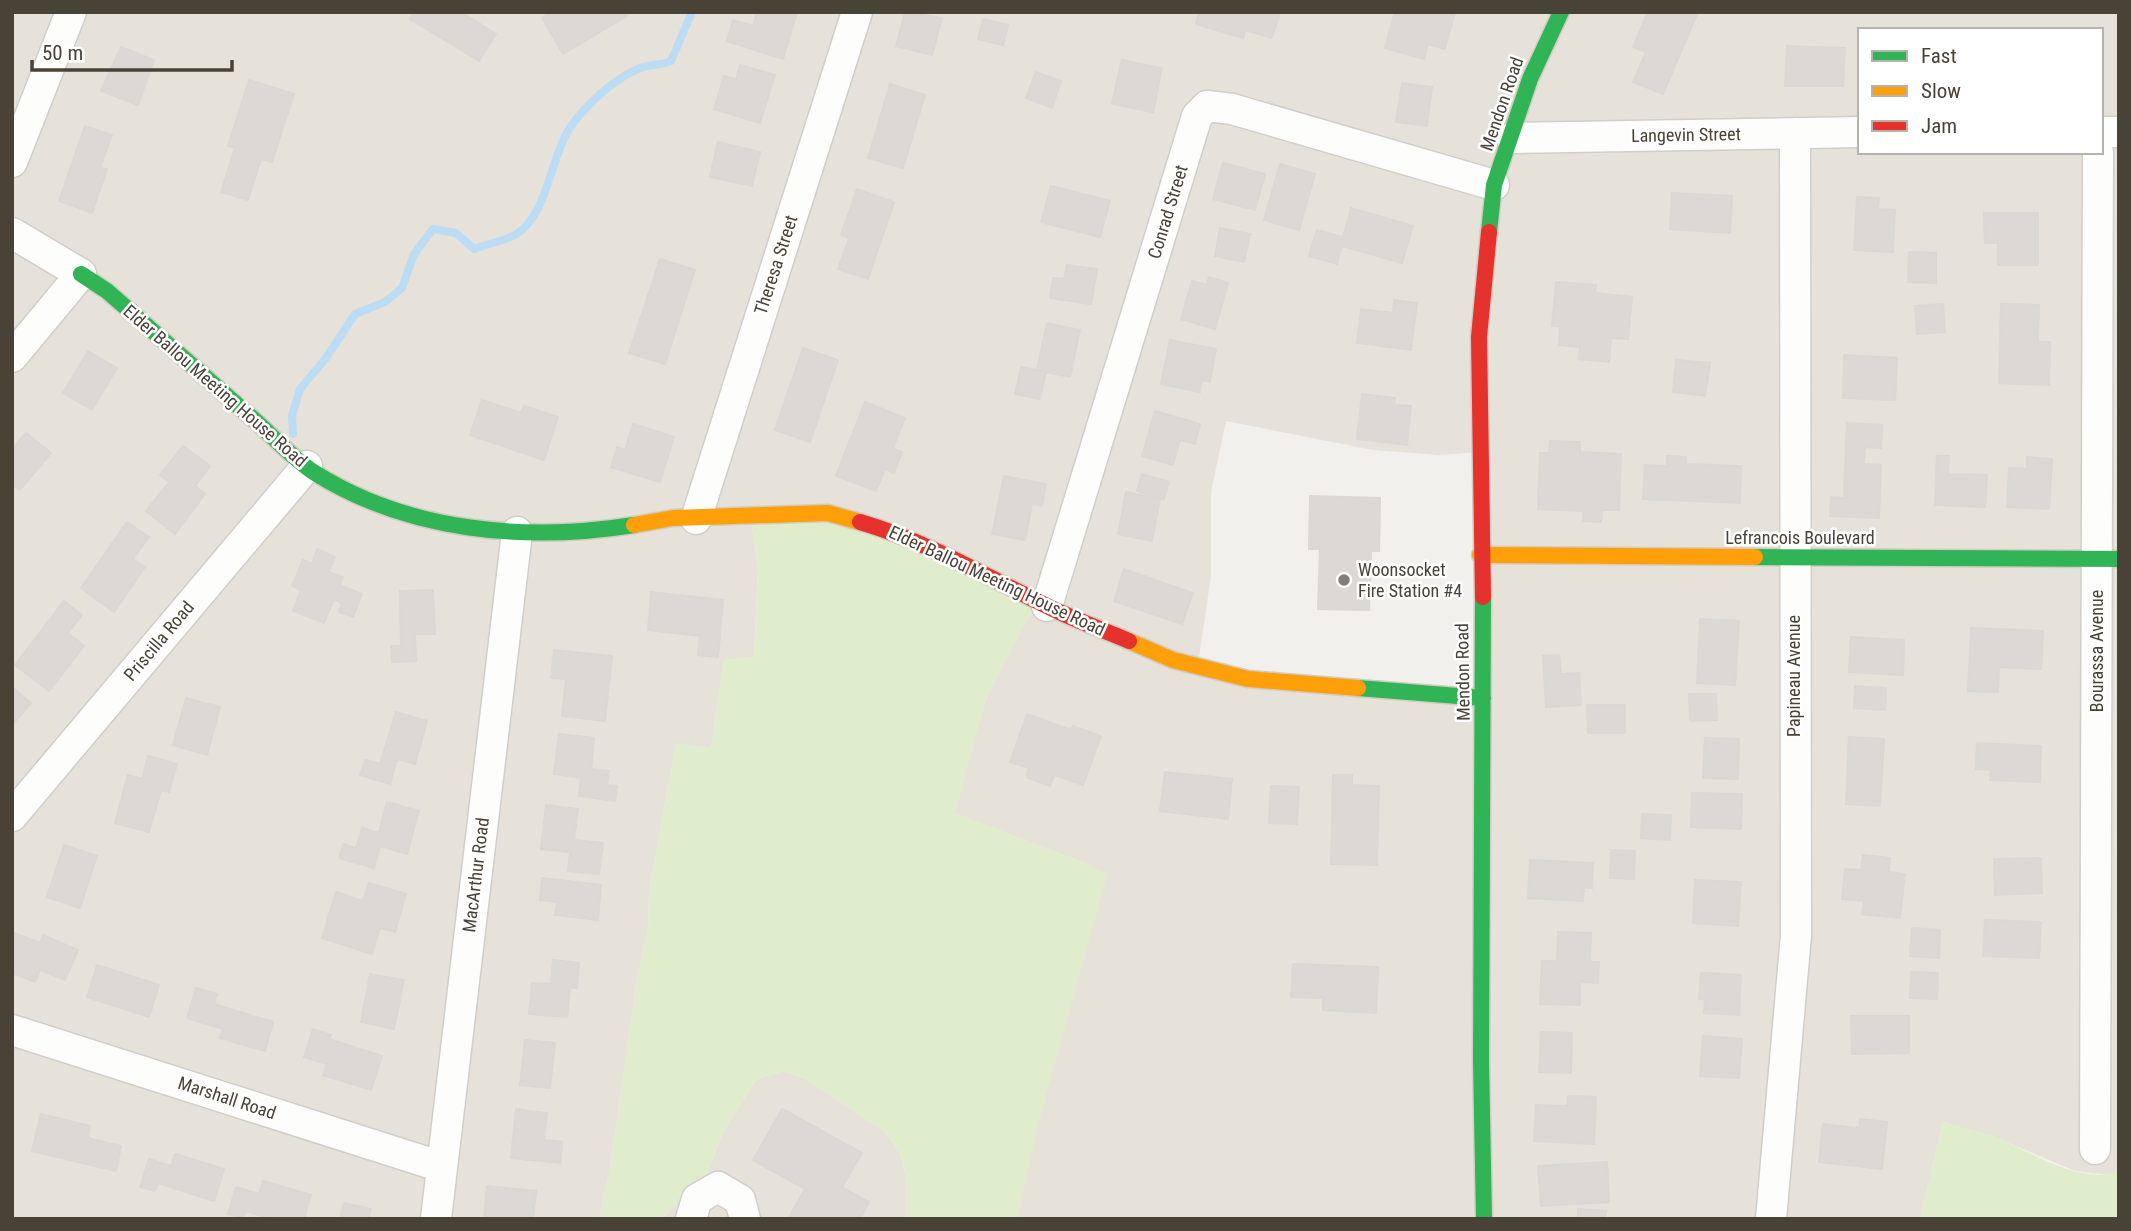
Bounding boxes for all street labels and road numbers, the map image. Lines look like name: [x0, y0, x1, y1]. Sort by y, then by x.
street label: Mendon Road: [1476, 54, 1527, 153]
street label: Langevin Street: [1631, 123, 1741, 146]
street label: Conrad Street: [1143, 162, 1192, 261]
street label: Theresa Street: [750, 212, 801, 317]
street label: Elder Ballou Meeting House Road: [119, 300, 311, 471]
street label: Elder Ballou Meeting House Road: [886, 521, 1109, 640]
street label: Lefrancois Boulevard: [1725, 527, 1875, 548]
street label: Bourassa Avenue: [2086, 590, 2107, 712]
street label: Priscilla Road: [119, 597, 198, 685]
street label: Papineau Avenue: [1783, 615, 1804, 737]
street label: Mendon Road: [1451, 623, 1474, 721]
street label: MacArthur Road: [458, 816, 493, 933]
street label: Marshall Road: [176, 1072, 279, 1123]

